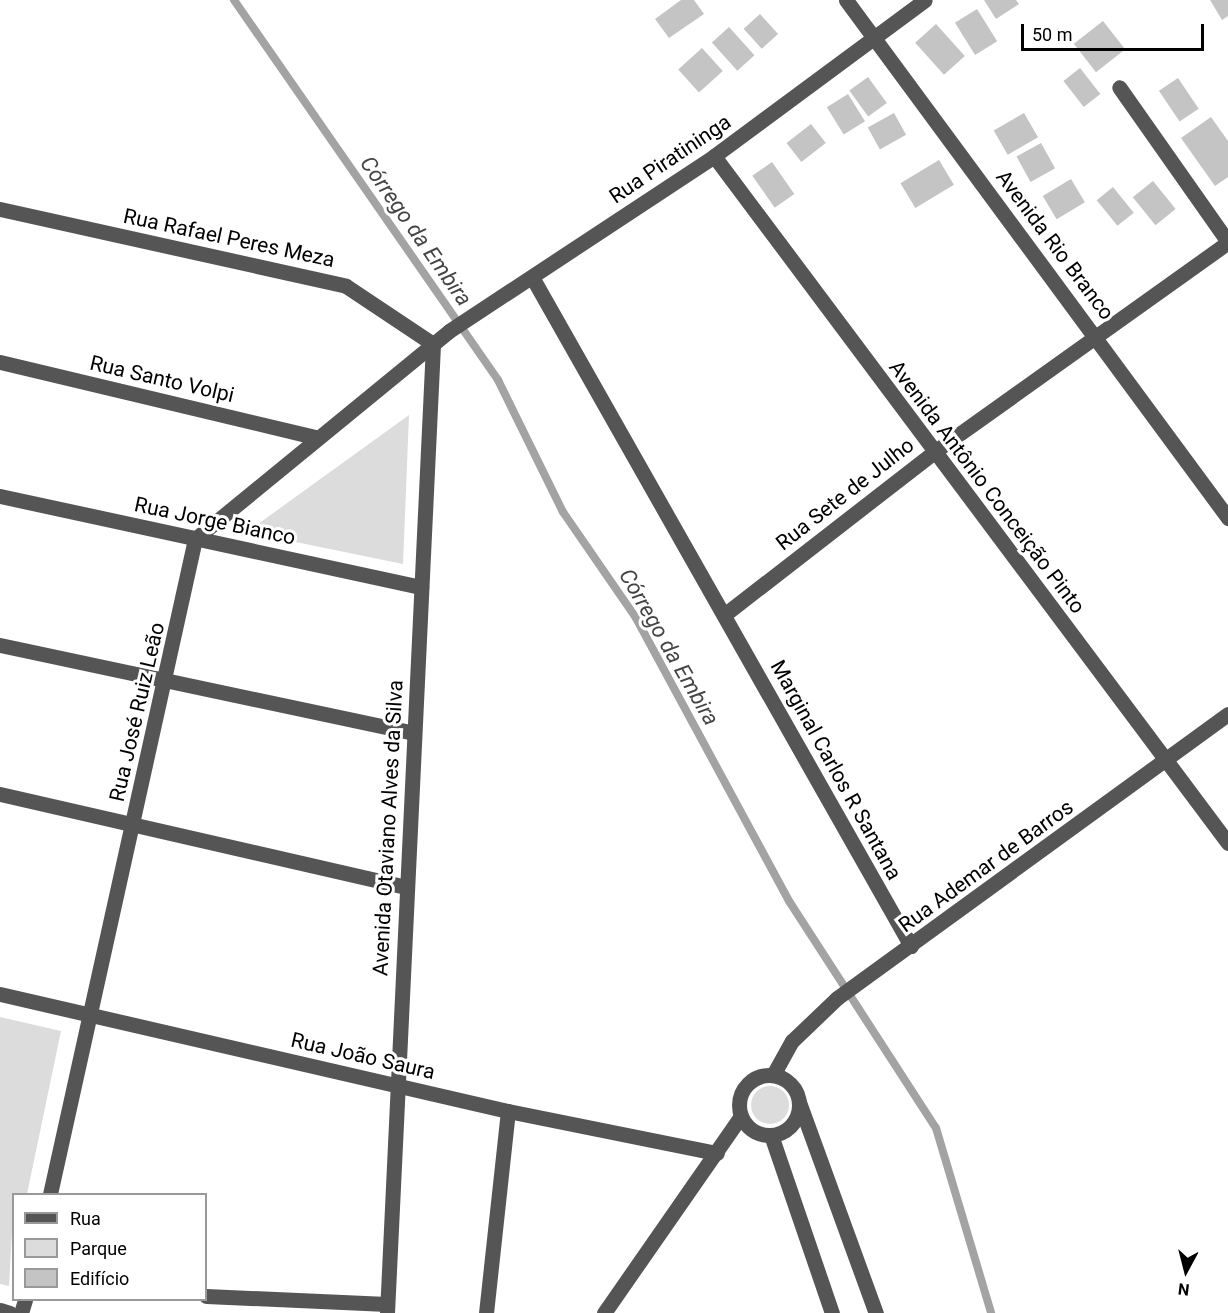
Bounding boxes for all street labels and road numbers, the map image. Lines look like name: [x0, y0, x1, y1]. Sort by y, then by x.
street label: Rua Piratininga: [604, 109, 736, 209]
street label: Avenida Rio Branco: [991, 165, 1119, 325]
street label: Rua Rafael Peres Meza: [121, 203, 337, 273]
street label: Rua Santo Volpi: [87, 350, 237, 408]
street label: Avenida Antônio Conceição Pinto: [884, 356, 1090, 618]
street label: Rua Sete de Julho: [771, 432, 919, 556]
street label: Rua Jorge Bianco: [132, 492, 298, 550]
street label: Rua José Ruiz Leão: [104, 620, 170, 804]
street label: Marginal Carlos R Santana: [765, 656, 907, 884]
street label: Avenida Otaviano Alves da Silva: [368, 679, 408, 977]
street label: Rua Ademar de Barros: [894, 794, 1078, 938]
street label: Rua João Saura: [289, 1027, 437, 1085]

